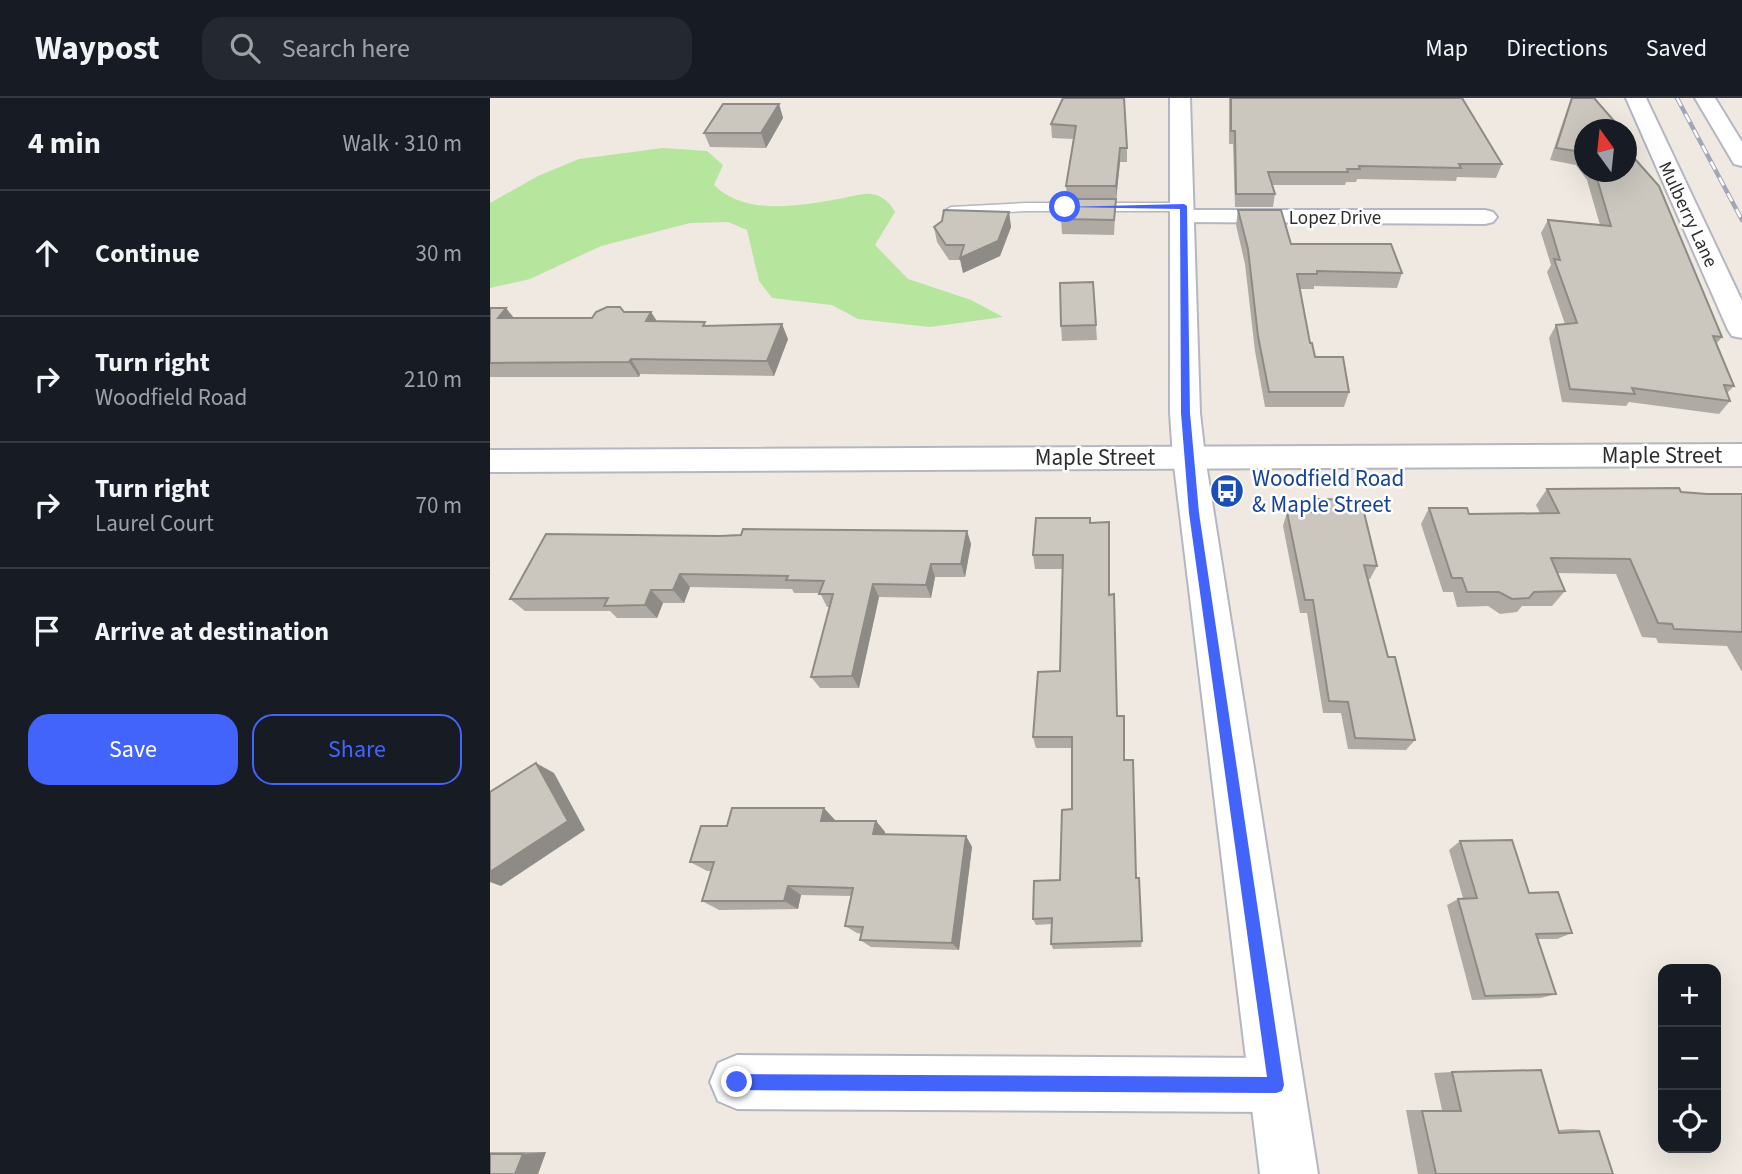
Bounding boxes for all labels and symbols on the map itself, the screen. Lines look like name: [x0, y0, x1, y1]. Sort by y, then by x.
north arrow: [1574, 119, 1637, 182]
street label: Mulberry Lane: [1651, 157, 1724, 272]
route start: [1049, 191, 1080, 222]
street label: Lopez Drive: [1289, 205, 1381, 232]
street label: Maple Street: [1602, 439, 1723, 472]
street label: Maple Street: [1035, 441, 1156, 474]
place label: Woodfield Road & Maple Street: [1252, 462, 1404, 521]
bus stop icon: Woodfield Road & Maple Street: [1208, 472, 1246, 510]
route end: [721, 1066, 752, 1097]

